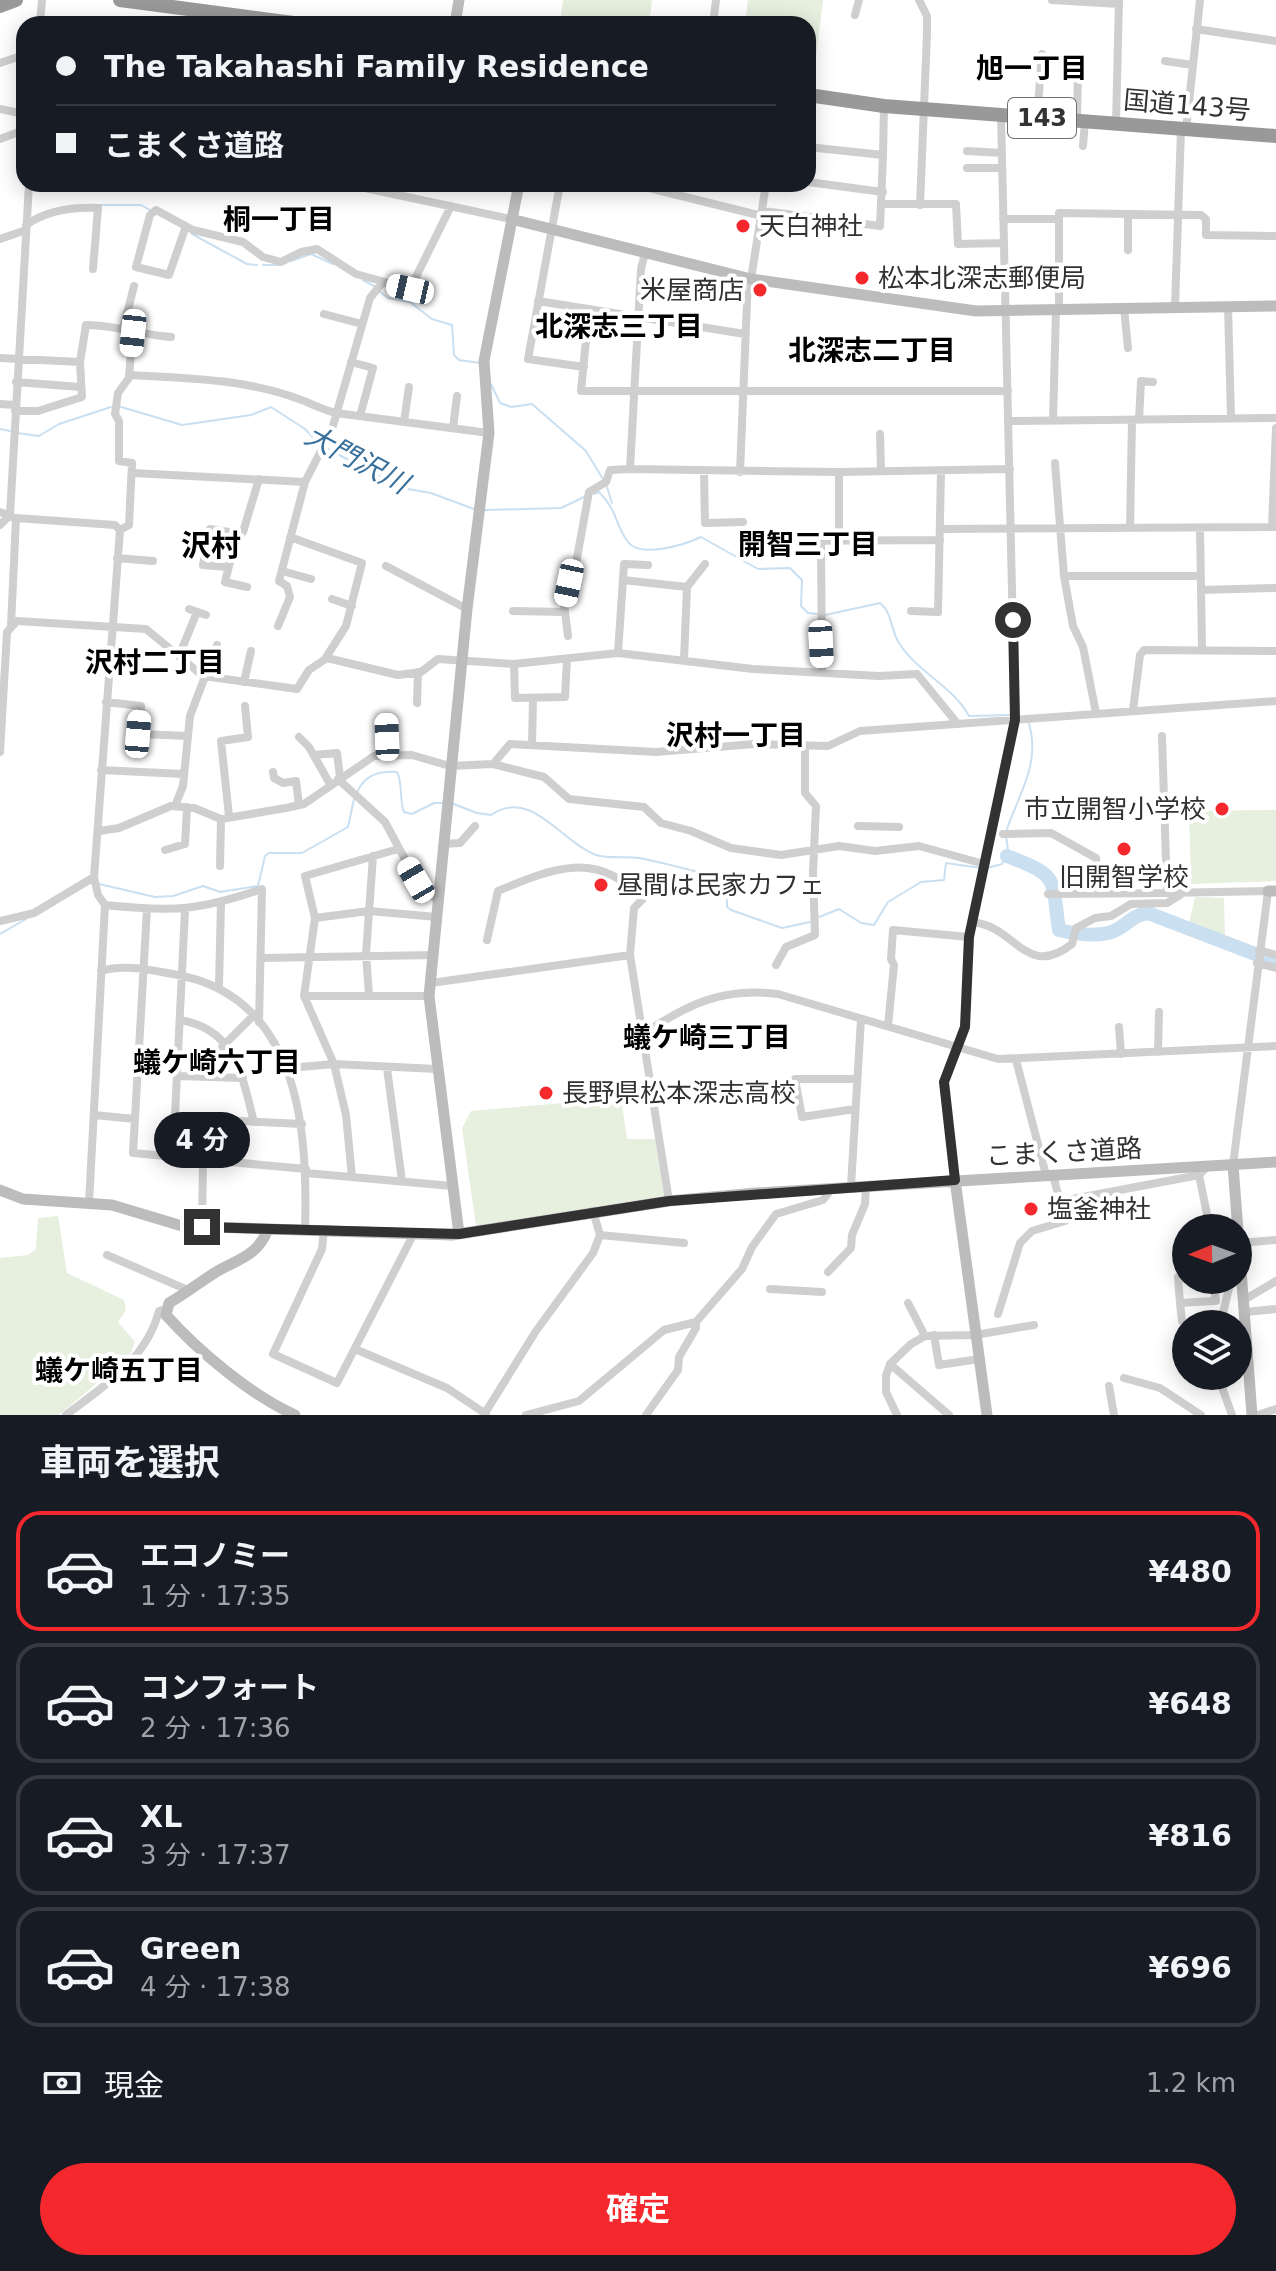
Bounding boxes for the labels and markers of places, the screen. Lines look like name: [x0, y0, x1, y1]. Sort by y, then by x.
place label: 天白神社: [759, 211, 863, 241]
marker: 天白神社: [734, 217, 752, 235]
place label: 松本北深志郵便局: [878, 263, 1086, 293]
marker: 松本北深志郵便局: [853, 269, 871, 287]
place label: 米屋商店: [640, 275, 744, 305]
marker: 米屋商店: [751, 281, 769, 299]
place label: 市立開智小学校: [1024, 794, 1206, 824]
marker: 市立開智小学校: [1213, 800, 1231, 818]
marker: 旧開智学校: [1115, 840, 1133, 858]
place label: 旧開智学校: [1059, 862, 1189, 892]
place label: 昼間は民家カフェ: [617, 870, 825, 900]
marker: 昼間は民家カフェ: [592, 876, 610, 894]
place label: 長野県松本深志高校: [562, 1078, 796, 1108]
marker: 長野県松本深志高校: [537, 1084, 555, 1102]
place label: 塩釜神社: [1047, 1194, 1151, 1224]
marker: 塩釜神社: [1022, 1200, 1040, 1218]

